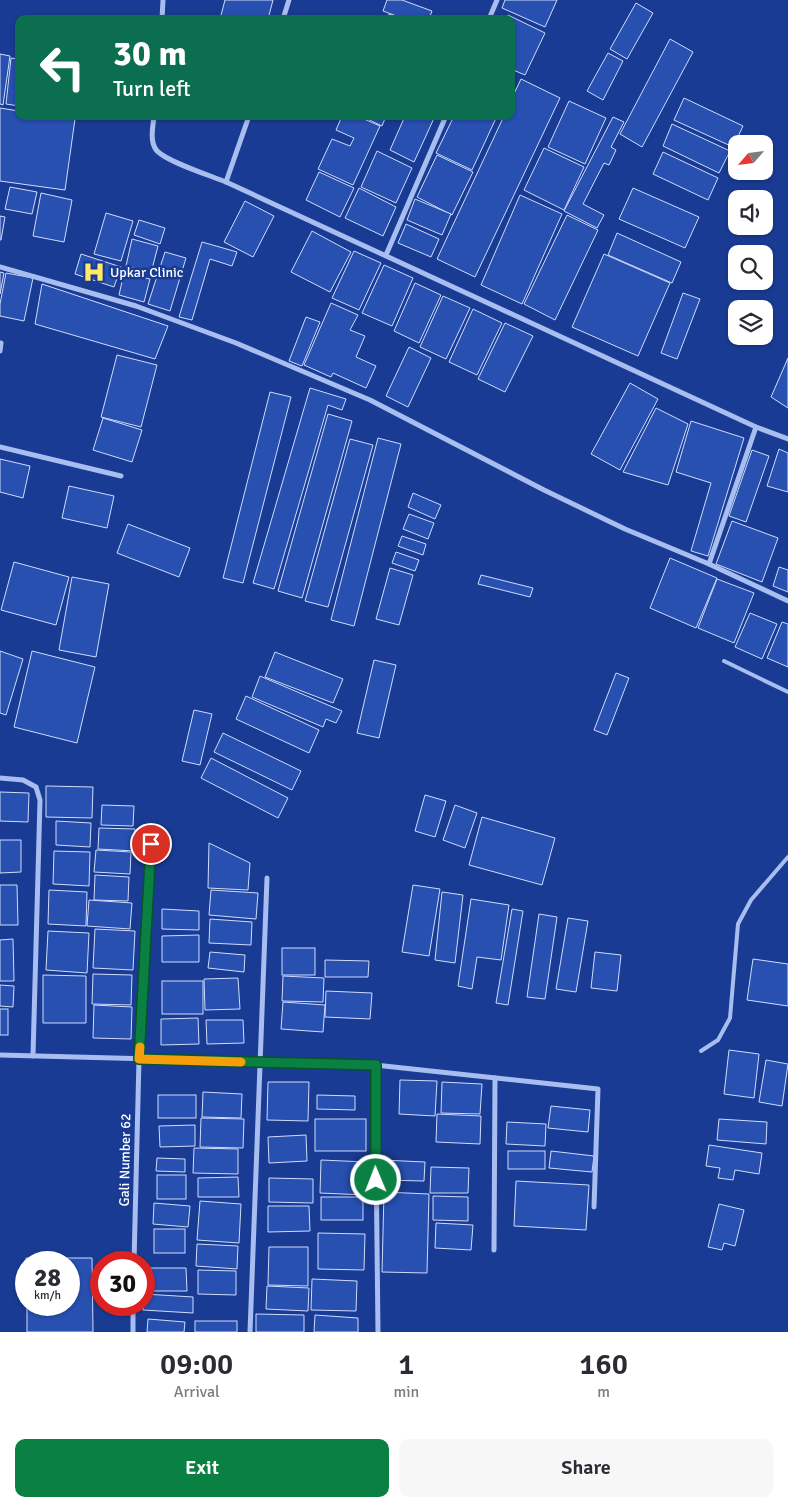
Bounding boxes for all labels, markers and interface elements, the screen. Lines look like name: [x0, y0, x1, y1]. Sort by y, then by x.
text: 30 m: [113, 32, 187, 75]
icon: left: [30, 35, 95, 100]
text: Turn left: [113, 75, 191, 102]
north arrow: [728, 135, 772, 180]
map controls: [728, 135, 773, 345]
button: sound: [728, 190, 773, 235]
button: search: [728, 245, 773, 290]
hospital icon: Upkar Clinic: [81, 259, 107, 285]
place label: Upkar Clinic: [110, 264, 184, 281]
button: layers: [728, 300, 773, 345]
pin: [130, 823, 172, 865]
icon: arrive: [137, 830, 165, 858]
street label: Gali Number 62: [116, 1113, 134, 1207]
position arrow: [349, 1153, 401, 1205]
speed limit sign: 30: [90, 1251, 155, 1316]
text: 28: [34, 1262, 61, 1293]
text: km/h: [34, 1288, 61, 1303]
text: 09:00: [160, 1346, 233, 1383]
text: 1: [398, 1346, 414, 1383]
text: 160: [579, 1346, 628, 1383]
text: Arrival: [174, 1382, 220, 1402]
text: min: [393, 1382, 419, 1402]
text: m: [597, 1382, 610, 1402]
button: Exit: [15, 1439, 389, 1497]
button: Share: [399, 1439, 773, 1497]

